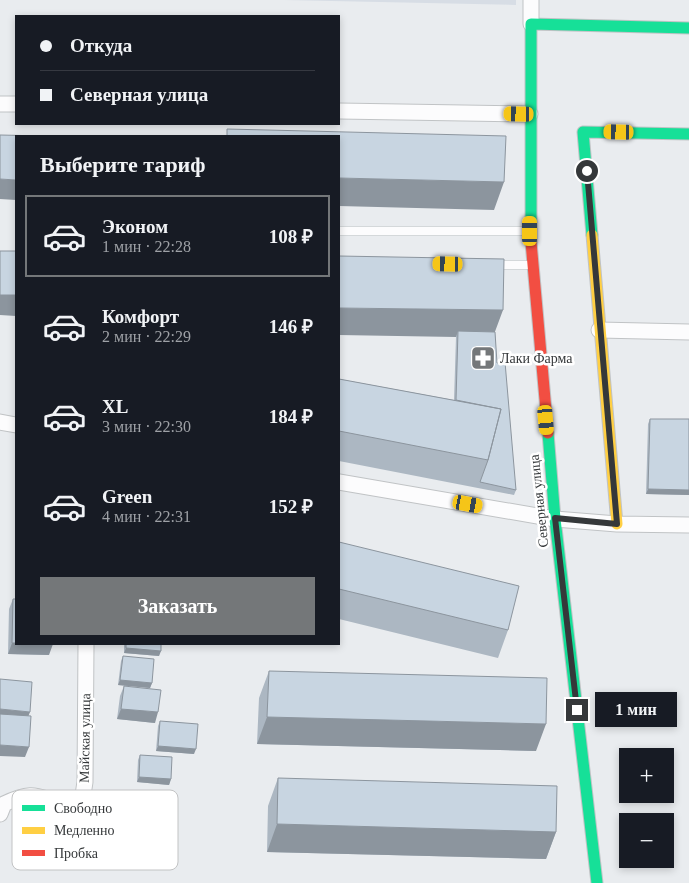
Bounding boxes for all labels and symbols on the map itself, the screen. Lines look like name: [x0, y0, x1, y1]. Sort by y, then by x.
car: [503, 106, 534, 122]
car: [603, 124, 634, 140]
route start: [576, 160, 598, 182]
car: [522, 216, 537, 246]
car: [432, 256, 463, 272]
pharmacy icon: Лаки Фарма: [470, 345, 496, 371]
place label: Лаки Фарма: [500, 351, 573, 366]
car: [537, 404, 554, 436]
street label: Северная улица: [527, 453, 551, 548]
car: [451, 494, 484, 514]
street label: Майская улица: [77, 692, 93, 783]
callout: 1 мин: [594, 692, 677, 728]
route end: [566, 699, 588, 721]
legend: [12, 790, 178, 870]
text: Свободно: [54, 801, 112, 816]
text: Медленно: [54, 823, 115, 838]
text: Пробка: [54, 846, 99, 861]

